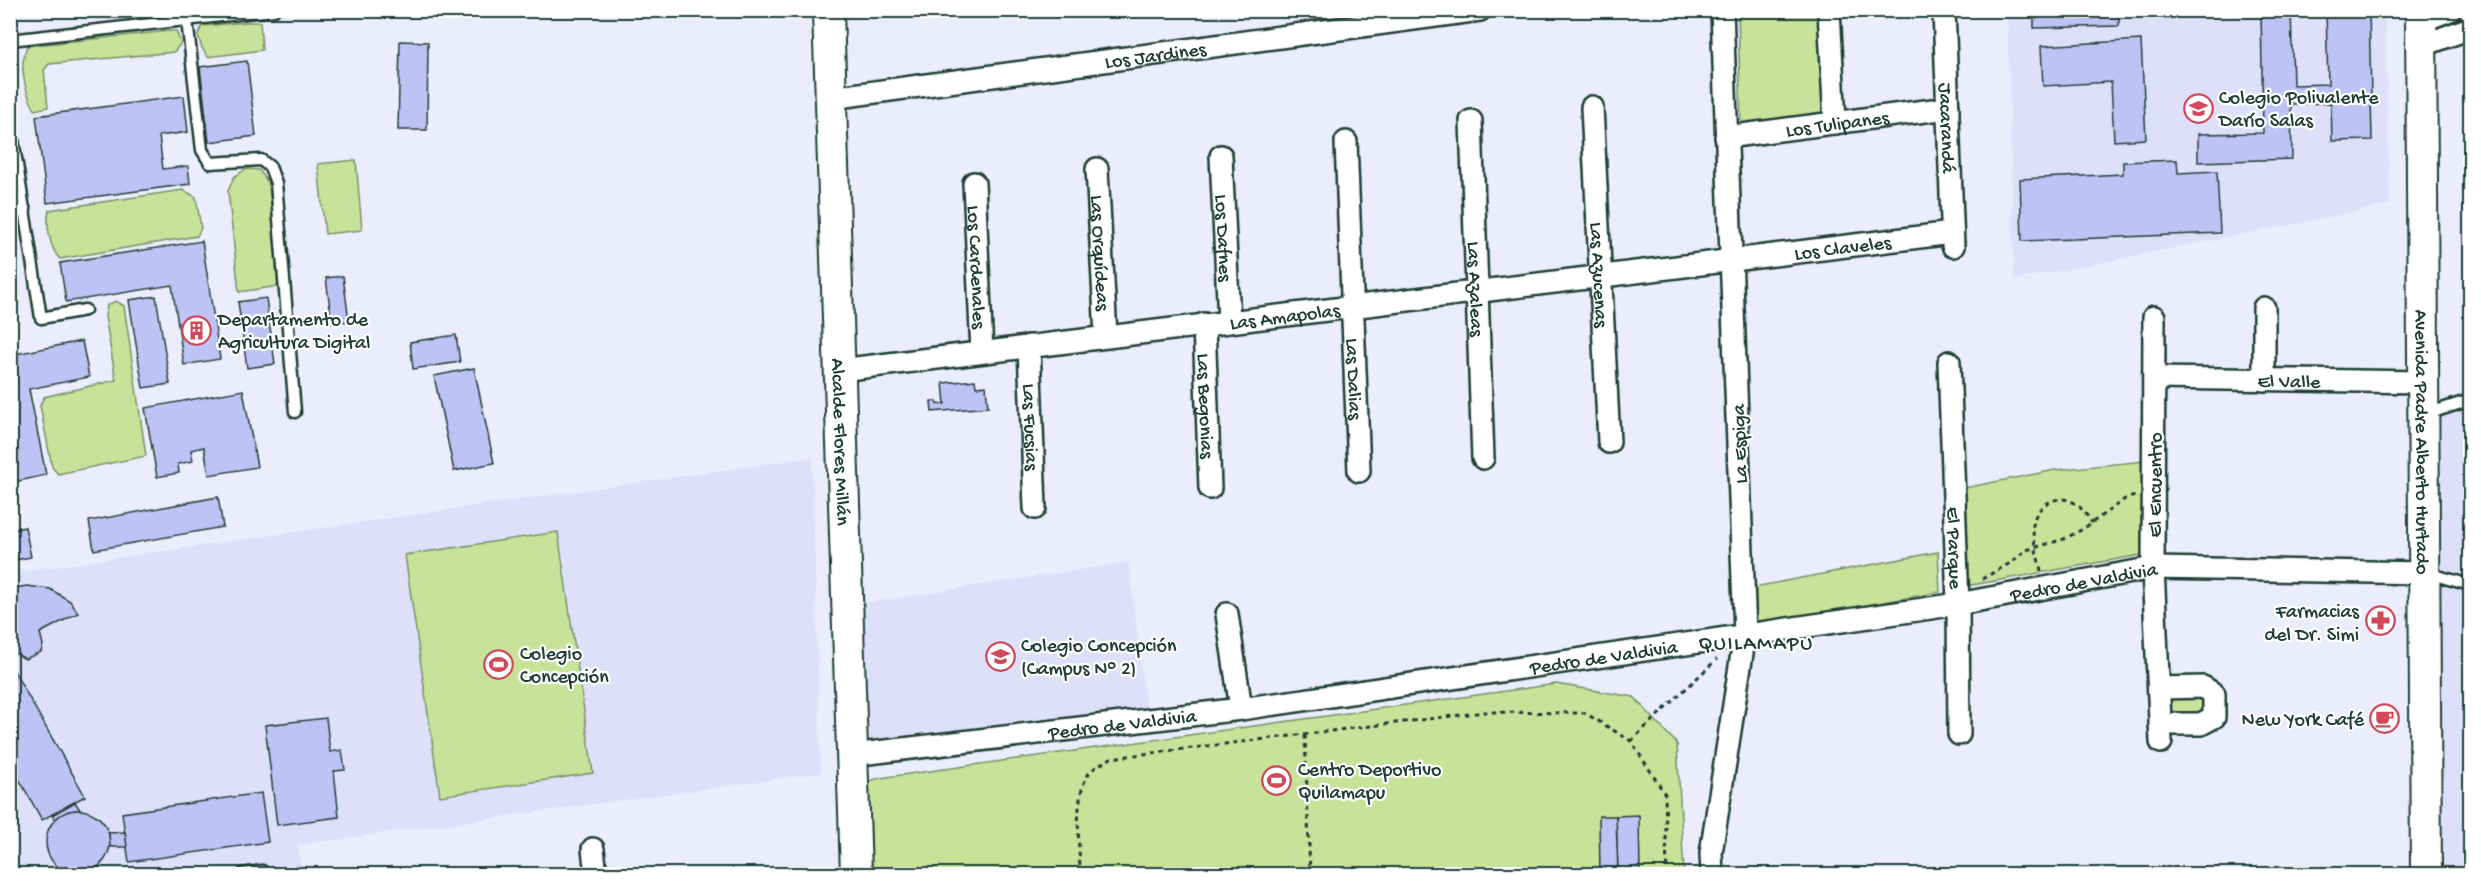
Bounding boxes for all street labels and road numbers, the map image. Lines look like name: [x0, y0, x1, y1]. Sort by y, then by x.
street label: Los Jardines: [1103, 39, 1208, 76]
street label: Jacarandá: [1932, 83, 1958, 174]
street label: Los Tulipanes: [1785, 108, 1891, 144]
street label: Los Dafnes: [1208, 194, 1235, 283]
street label: Las Orquídeas: [1083, 195, 1113, 312]
street label: Los Cardenales: [960, 205, 989, 330]
street label: Las Azucenas: [1583, 222, 1611, 329]
street label: Los Claveles: [1793, 233, 1893, 267]
street label: Las Azaleas: [1460, 241, 1487, 338]
street label: Las Amapolas: [1229, 300, 1342, 337]
street label: Avenida Padre Alberto Hurtado: [2408, 309, 2432, 575]
street label: Las Dalias: [1339, 338, 1365, 421]
street label: Las Begonias: [1190, 353, 1217, 460]
street label: Alcalde Flores Millán: [824, 358, 853, 526]
street label: El Valle: [2257, 372, 2321, 395]
street label: Las Fucsias: [1015, 383, 1042, 472]
street label: La Espiga: [1729, 403, 1754, 484]
street label: El Encuentro: [2146, 432, 2169, 538]
street label: El Parque: [1939, 506, 1965, 590]
street label: Pedro de Valdivia: [2008, 559, 2160, 609]
street label: Pedro de Valdivia: [1528, 637, 1680, 682]
street label: Pedro de Valdivia: [1046, 706, 1199, 747]

